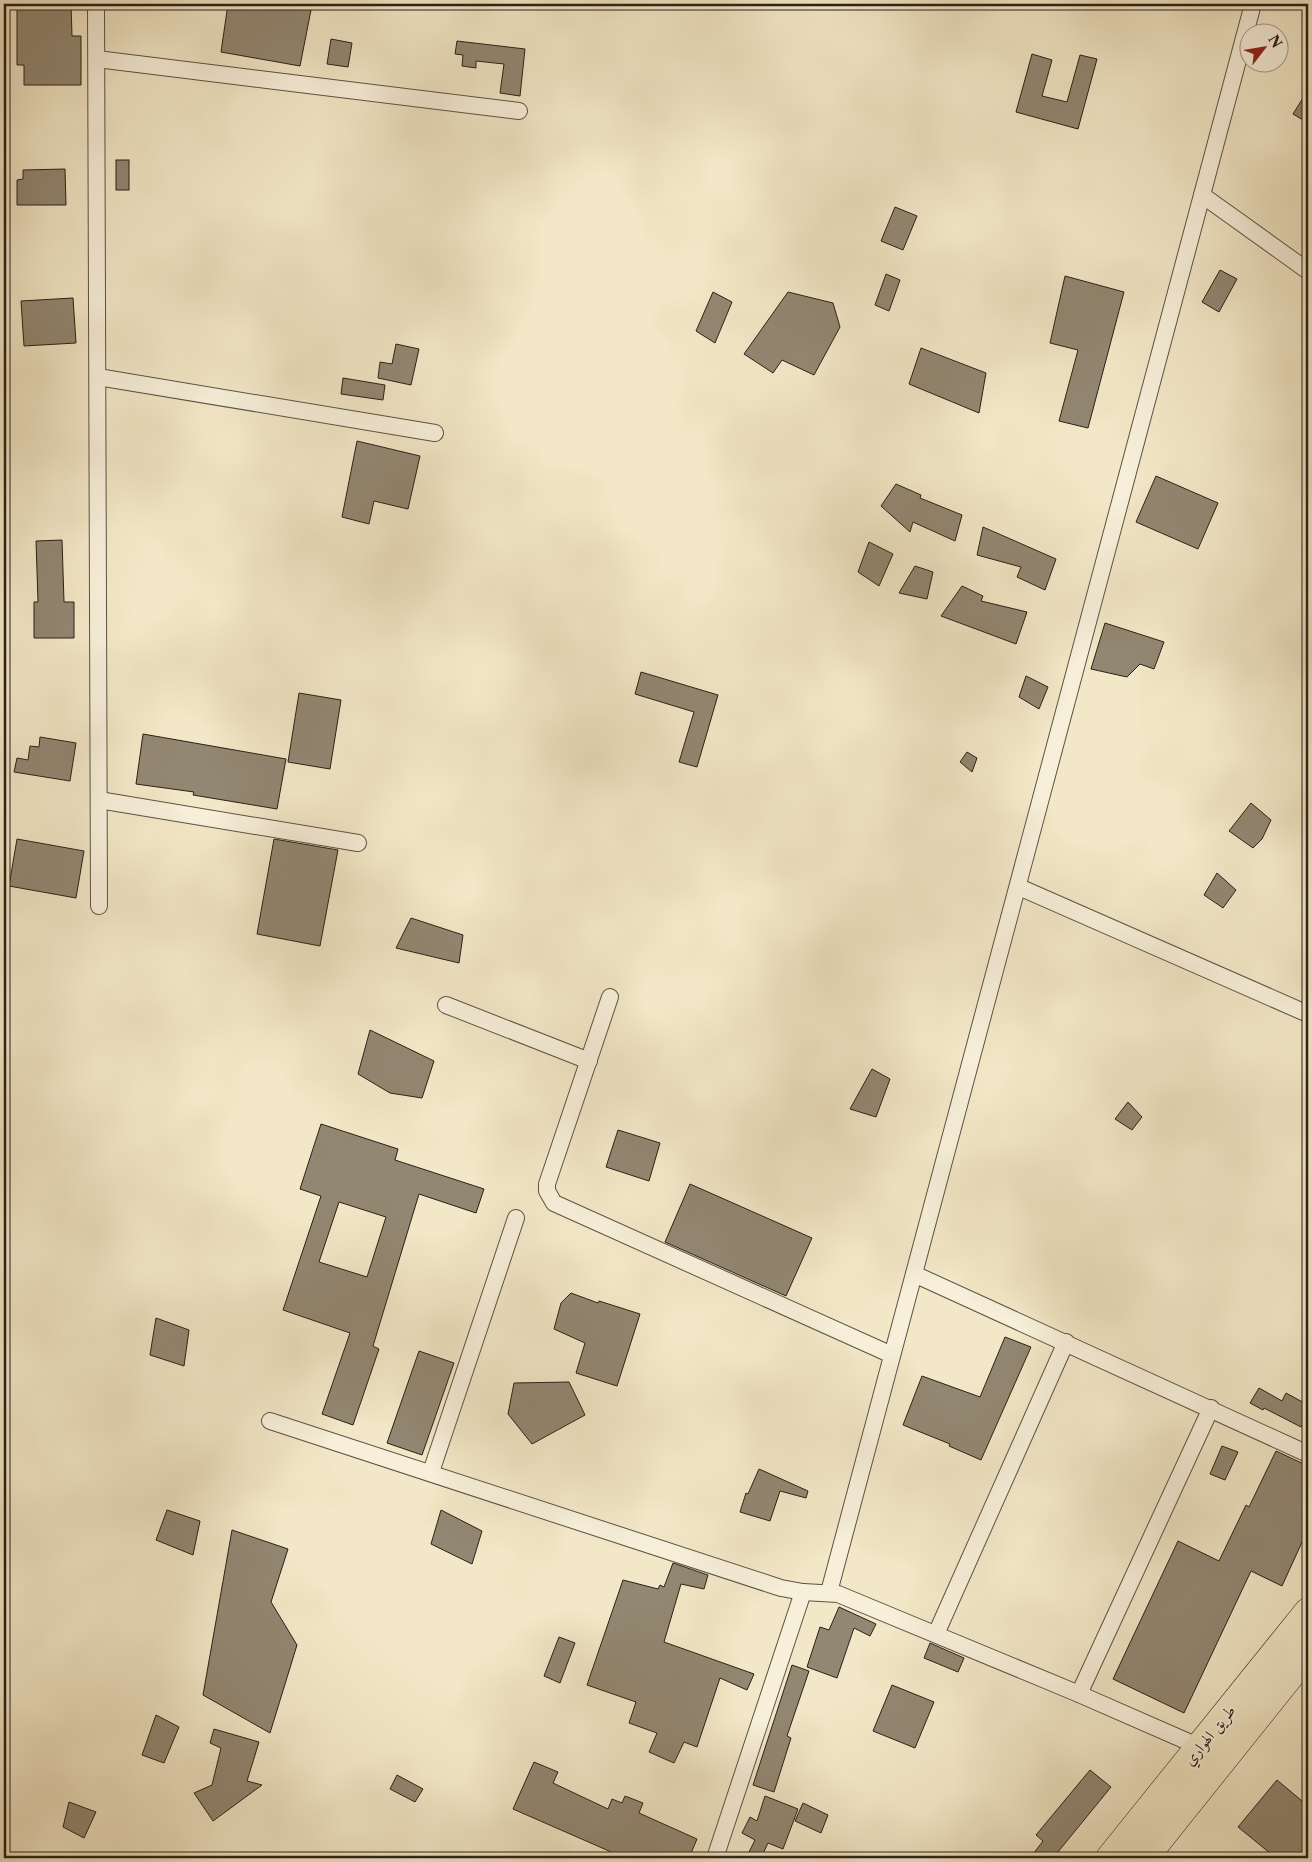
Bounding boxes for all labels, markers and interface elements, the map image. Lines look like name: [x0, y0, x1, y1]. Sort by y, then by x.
north arrow: [1240, 22, 1290, 72]
text: N: [1264, 31, 1286, 51]
street label: طريق الهواري: [1179, 1701, 1242, 1771]

